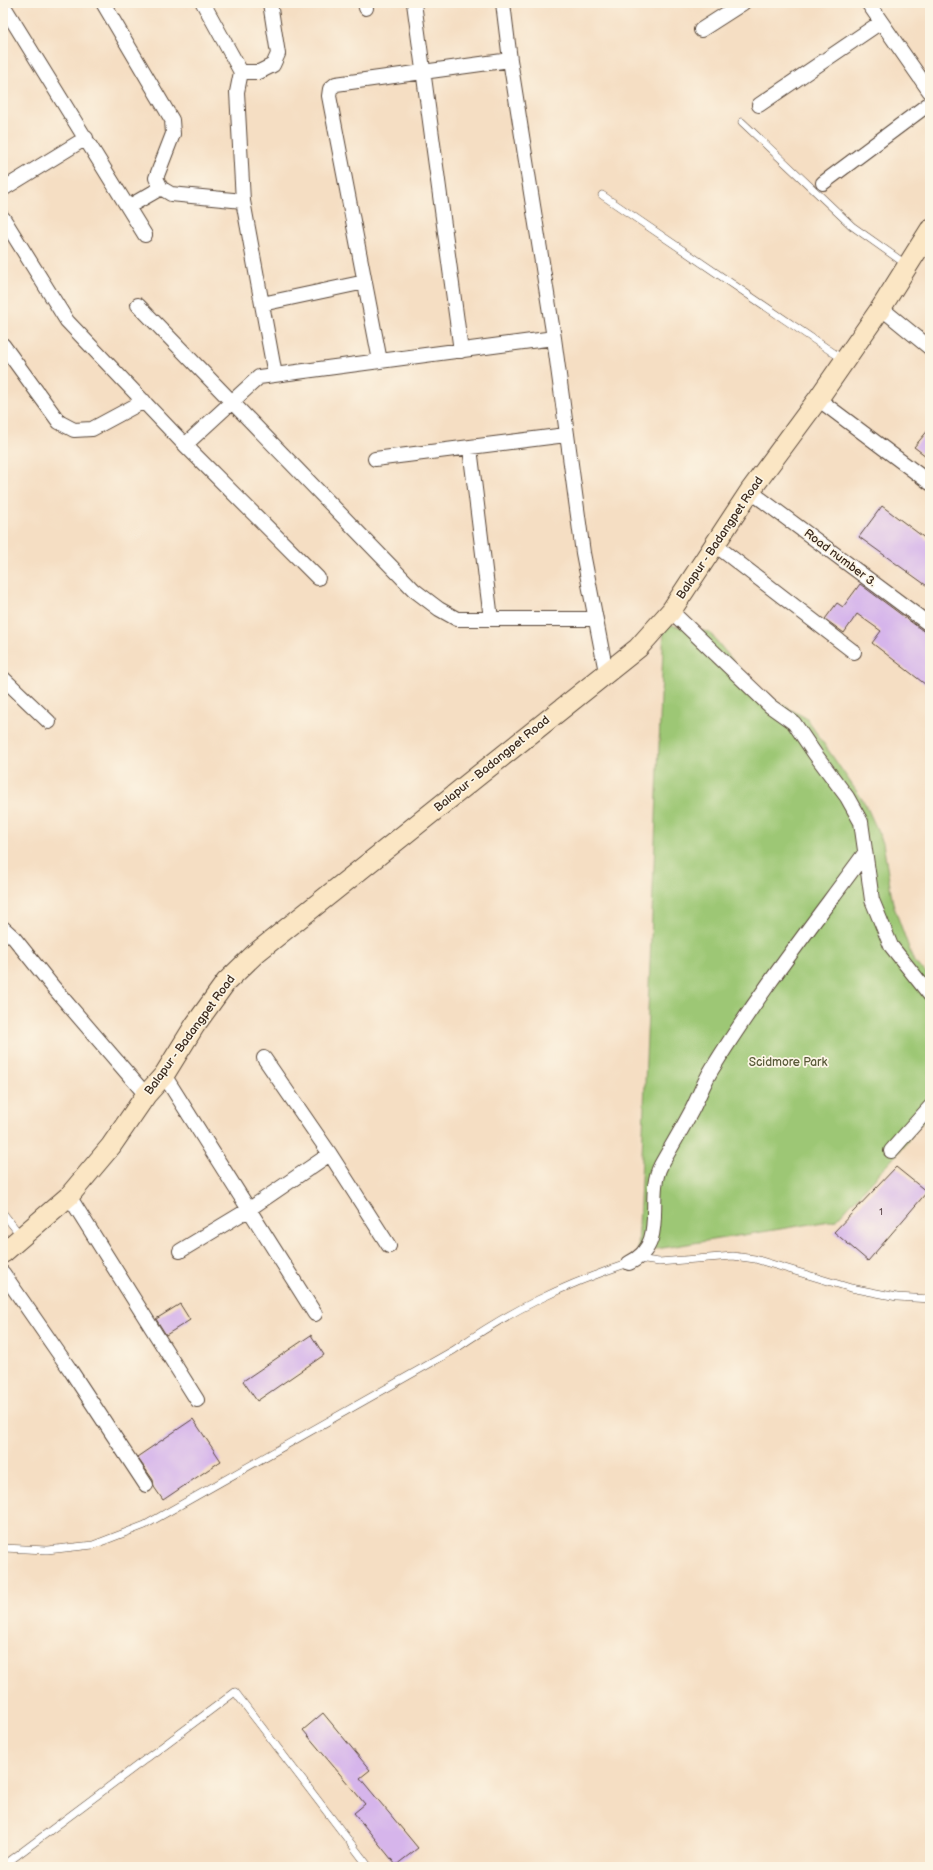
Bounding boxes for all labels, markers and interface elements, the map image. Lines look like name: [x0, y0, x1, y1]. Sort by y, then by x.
street label: Balapur - Badangpet Road: [673, 474, 767, 602]
street label: Road number 3.: [801, 526, 879, 590]
street label: Balapur - Badangpet Road: [431, 713, 553, 815]
street label: Balapur - Badangpet Road: [141, 972, 239, 1098]
park label: Scidmore Park: [749, 1055, 827, 1070]
house number: 1: [879, 1206, 883, 1218]

